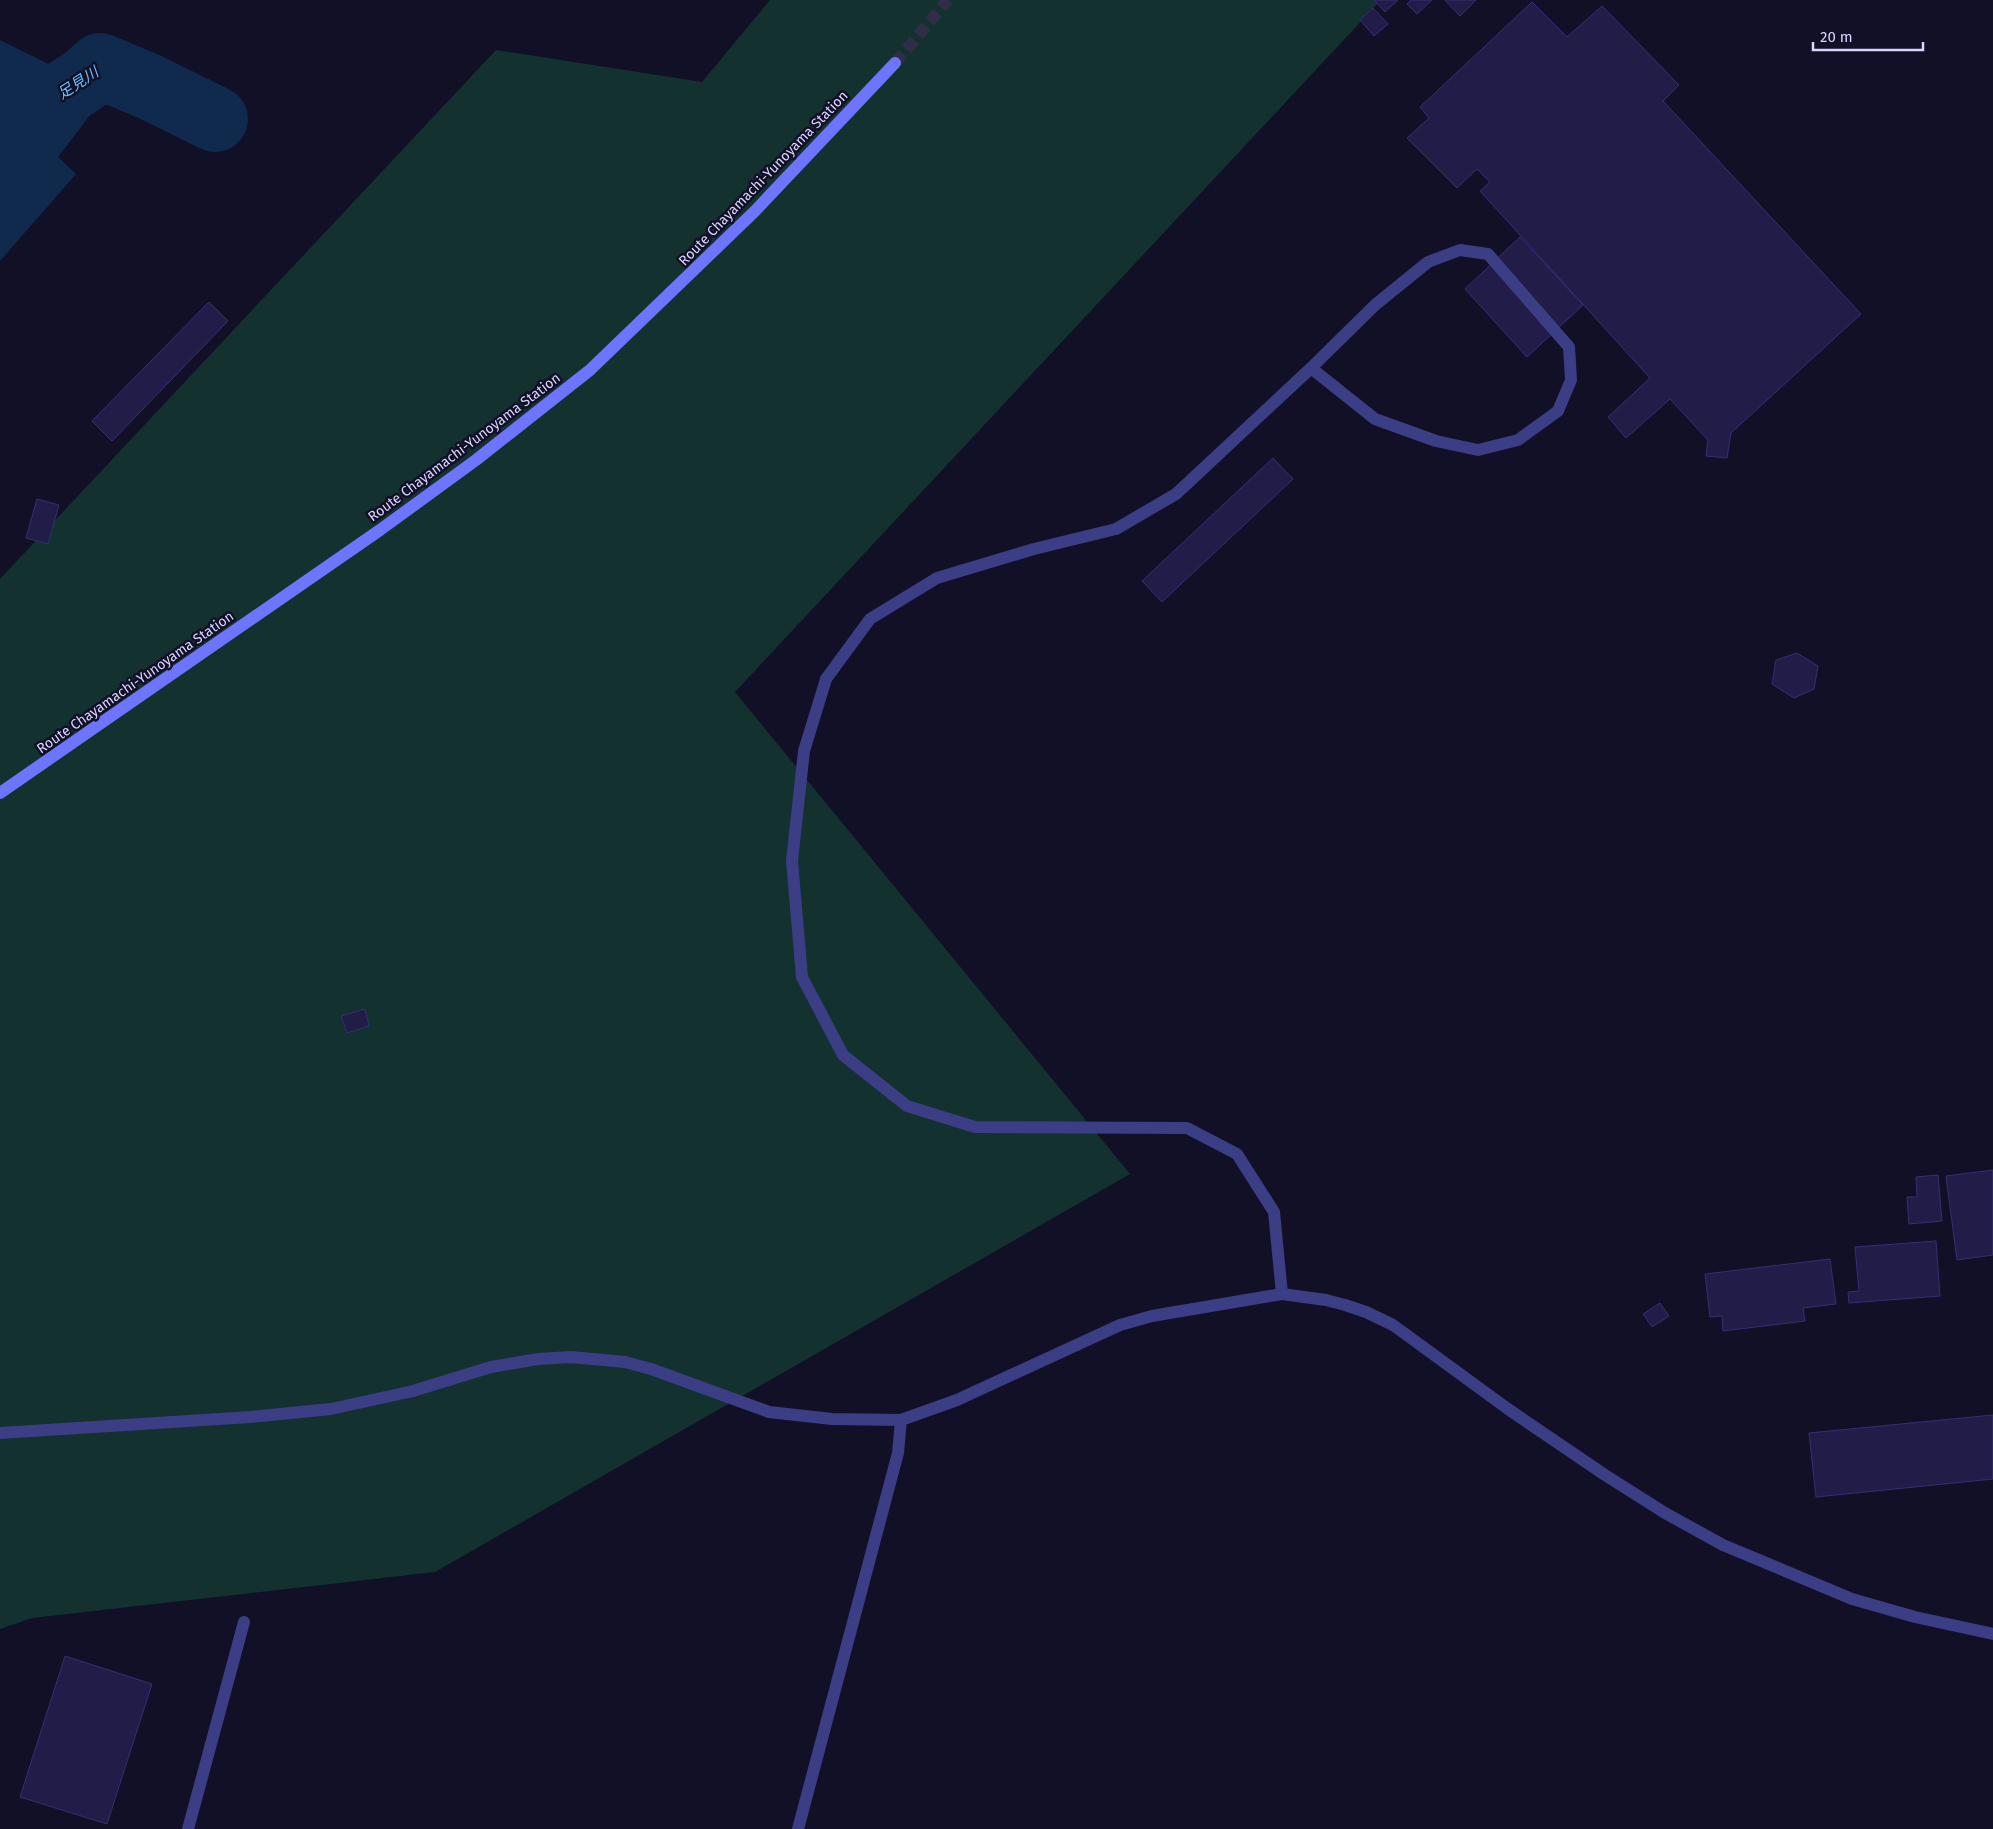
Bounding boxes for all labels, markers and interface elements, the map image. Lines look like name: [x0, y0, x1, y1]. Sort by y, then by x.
scale bar: [1813, 20, 1923, 52]
text: 20 m: [1820, 28, 1853, 46]
water label: 足見川: [54, 62, 103, 103]
street label: Route Chayamachi-Yunoyama Station: [675, 87, 852, 269]
street label: Route Chayamachi-Yunoyama Station: [365, 369, 564, 525]
street label: Route Chayamachi-Yunoyama Station: [34, 608, 237, 757]

